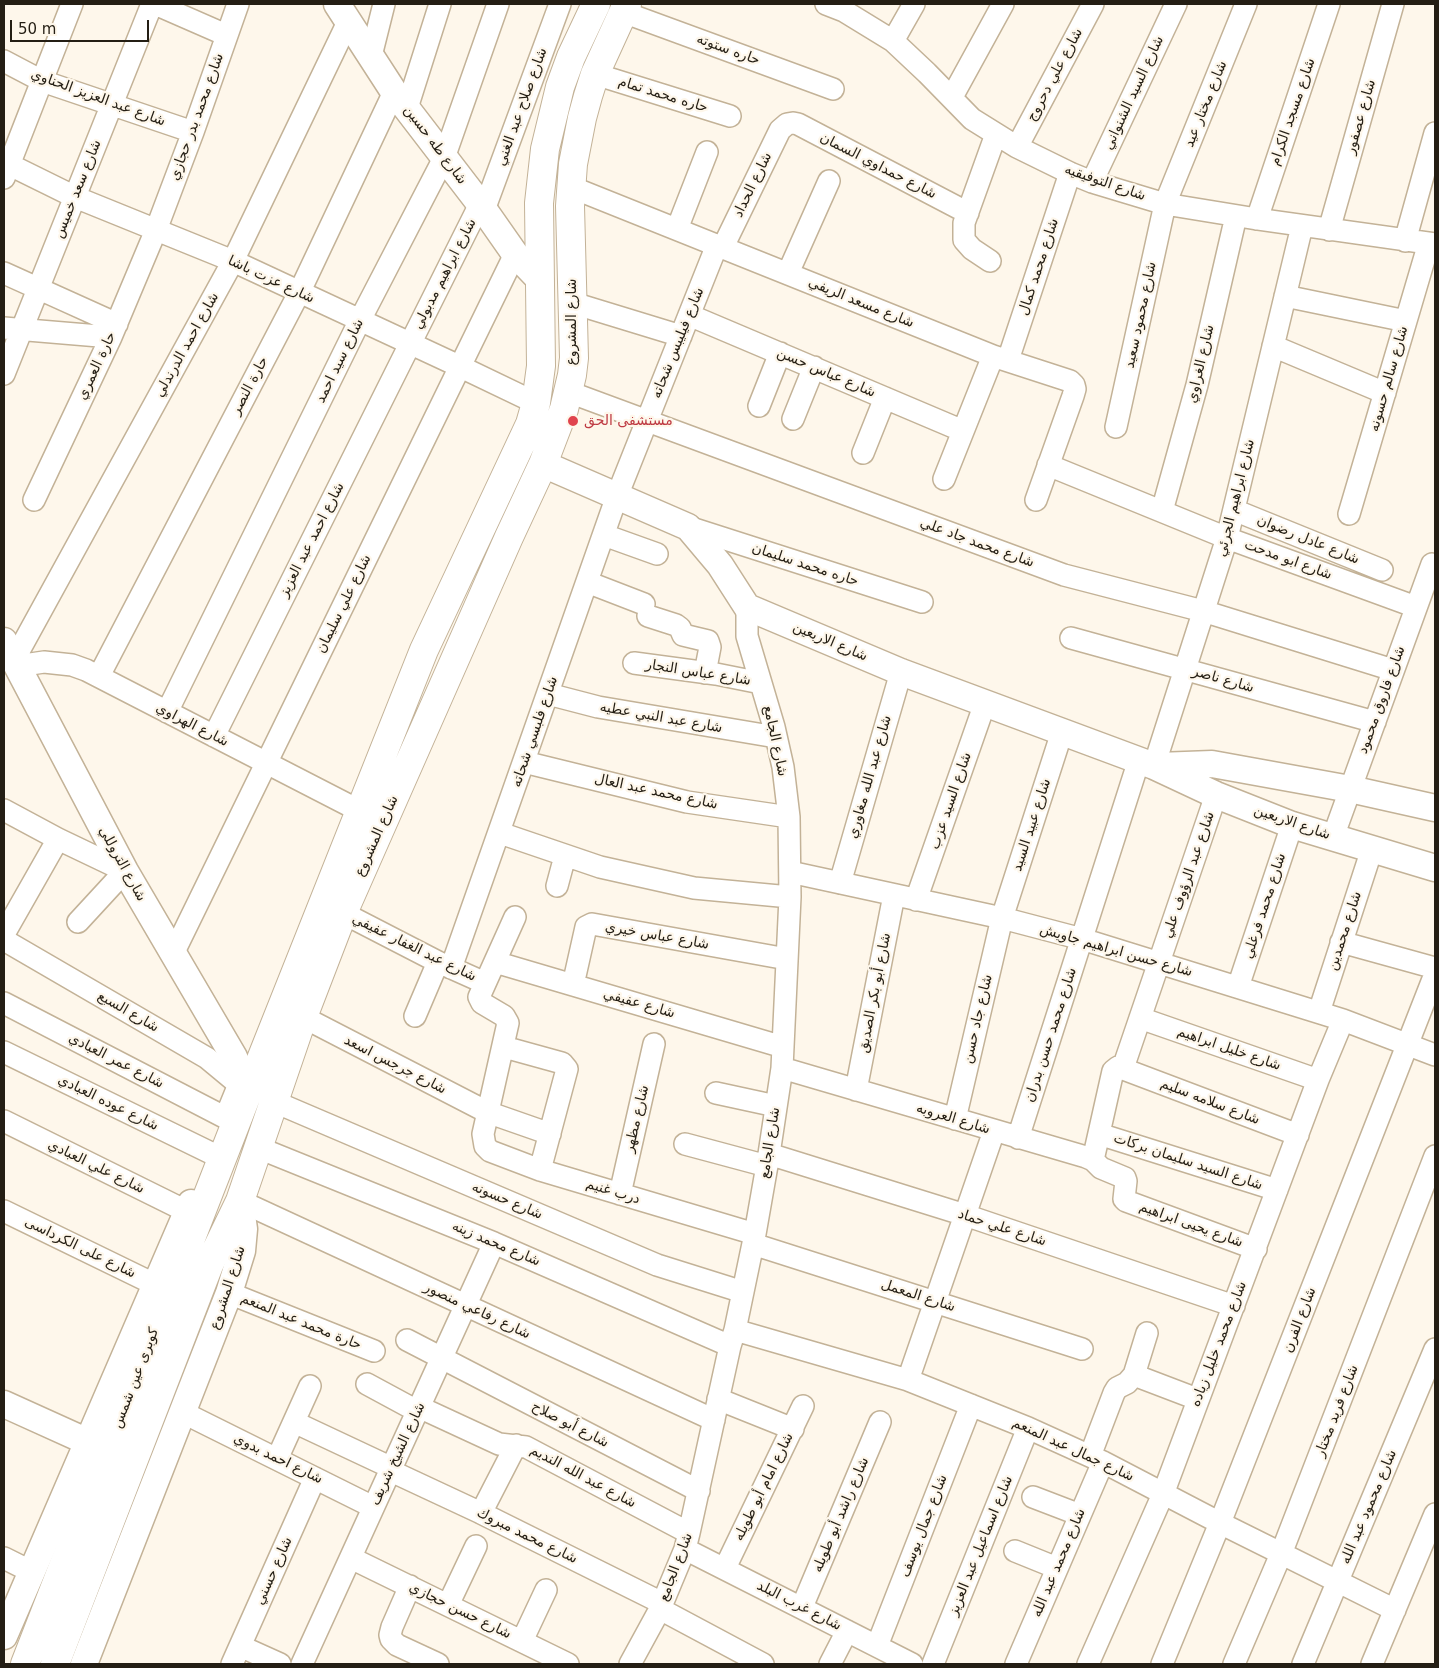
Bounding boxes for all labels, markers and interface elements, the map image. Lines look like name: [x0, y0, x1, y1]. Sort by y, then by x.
scale bar: [12, 10, 151, 42]
text: 50 m: [18, 20, 56, 38]
street label: شارع علي دحروج: [1023, 26, 1087, 124]
street label: حاره ستوته: [694, 31, 762, 69]
street label: شارع السيد الشنواني: [1100, 33, 1168, 153]
street label: شارع صلاح عبد الغني: [493, 46, 551, 168]
street label: شارع محمد بدر حجازي: [166, 51, 228, 183]
street label: شارع مسجد الكرام: [1267, 56, 1319, 168]
street label: شارع مختار عيد: [1181, 58, 1231, 150]
street label: شارع عبد العزيز الحناوي: [28, 66, 168, 130]
street label: حاره محمد تمام: [616, 73, 710, 117]
street label: شارع عصفور: [1342, 78, 1380, 156]
street label: شارع طه حسين: [400, 102, 470, 188]
street label: شارع حمداوي السمان: [817, 129, 939, 203]
street label: شارع سعد خميس: [51, 137, 105, 241]
street label: شارع الحداد: [730, 150, 776, 220]
street label: شارع التوفيقيه: [1062, 161, 1148, 205]
street label: شارع ابراهيم مدبولي: [410, 216, 480, 332]
street label: شارع محمد كمال: [1015, 216, 1063, 318]
street label: شارع عزت باشا: [225, 253, 317, 307]
street label: شارع محمود سعيد: [1122, 260, 1160, 370]
street label: شارع مسعد الريفي: [806, 274, 916, 332]
street label: شارع المشروع: [564, 278, 580, 366]
street label: شارع فيليبس شحاته: [648, 285, 708, 401]
street label: شارع احمد الدرندلي: [151, 290, 223, 400]
street label: شارع سيد احمد: [312, 316, 368, 406]
street label: شارع الغراوي: [1184, 323, 1218, 405]
street label: شارع سالم حسونه: [1366, 324, 1412, 434]
street label: حارة العمري: [74, 329, 120, 403]
street label: شارع عباس حسن: [774, 345, 878, 401]
street label: حارة النصر: [228, 354, 272, 418]
place label: مستشفى الحق: [584, 413, 673, 429]
marker: مستشفى الحق: [566, 414, 580, 428]
street label: شارع ابراهيم الجرئي: [1213, 437, 1259, 559]
street label: شارع احمد عبد العزيز: [276, 480, 348, 600]
street label: شارع عادل رضوان: [1254, 512, 1362, 568]
street label: شارع محمد جاد علي: [918, 515, 1036, 571]
street label: شارع ابو مدحت: [1242, 536, 1334, 584]
street label: حاره محمد سليمان: [750, 540, 860, 590]
street label: شارع علي سليمان: [313, 552, 375, 656]
street label: شارع الاربعين: [790, 619, 870, 665]
street label: شارع فاروق محمود: [1355, 644, 1409, 756]
street label: شارع عباس النجار: [644, 656, 752, 690]
street label: شارع ناصر: [1190, 663, 1256, 697]
street label: شارع فلبسي شحاته: [508, 674, 562, 790]
street label: شارع الهراوي: [153, 699, 231, 751]
street label: شارع عبد النبي عطيه: [598, 699, 724, 737]
street label: شارع الجامع: [759, 704, 791, 778]
street label: شارع عبد الله مغاوري: [844, 713, 896, 841]
street label: شارع السيد عزب: [927, 750, 975, 852]
street label: شارع محمد عبد العال: [593, 771, 719, 813]
street label: شارع عبيد السيد: [1009, 777, 1055, 873]
street label: شارع المشروع: [352, 793, 402, 879]
street label: شارع الاربعين: [1252, 802, 1332, 844]
street label: شارع عبد الرؤوف علي: [1159, 809, 1219, 941]
street label: شارع التروللي: [95, 824, 149, 904]
street label: شارع محمد فرغلي: [1240, 851, 1290, 961]
street label: شارع محمدين: [1324, 889, 1366, 973]
street label: شارع عبد الغفار عفيفي: [349, 911, 479, 985]
street label: شارع عباس خيري: [604, 919, 710, 953]
street label: شارع حسن ابراهيم جاويش: [1038, 921, 1194, 981]
street label: شارع أبو بكر الصديق: [855, 931, 895, 1055]
street label: شارع محمد حسن بدران: [1021, 966, 1081, 1104]
street label: شارع جاد حسن: [960, 973, 996, 1065]
street label: شارع عفيفي: [601, 986, 677, 1022]
street label: شارع السبع: [94, 988, 162, 1036]
street label: شارع خليل ابراهيم: [1175, 1023, 1283, 1075]
street label: شارع عمر العبادي: [66, 1030, 166, 1092]
street label: شارع جرجس اسعد: [341, 1032, 449, 1098]
street label: شارع عوده العبادي: [55, 1071, 161, 1135]
street label: شارع سلامه سليم: [1158, 1075, 1262, 1129]
street label: شارع مظهر: [621, 1084, 653, 1154]
street label: شارع العروبه: [914, 1100, 992, 1138]
street label: شارع الجامع: [756, 1106, 784, 1180]
street label: شارع السيد سليمان بركات: [1111, 1130, 1265, 1194]
street label: شارع علي العبادي: [45, 1136, 147, 1198]
street label: درب غنيم: [584, 1176, 642, 1208]
street label: شارع حسونه: [469, 1179, 545, 1223]
street label: شارع يحيى ابراهيم: [1137, 1198, 1245, 1252]
street label: شارع علي حماد: [956, 1206, 1048, 1250]
street label: شارع على الكرداسى: [22, 1214, 138, 1282]
street label: شارع محمد زينه: [449, 1218, 543, 1270]
street label: شارع المشروع: [207, 1244, 249, 1332]
street label: شارع المعمل: [879, 1276, 957, 1316]
street label: شارع رفاعي منصور: [421, 1279, 533, 1343]
street label: شارع محمد خليل زياده: [1187, 1279, 1251, 1409]
street label: شارع الفرن: [1280, 1285, 1320, 1355]
street label: حارة محمد عبد المنعم: [238, 1290, 364, 1354]
street label: كوبرى عين شمس: [109, 1325, 163, 1431]
street label: شارع فريد مختار: [1312, 1362, 1362, 1460]
street label: شارع أبو صلاح: [529, 1398, 611, 1452]
street label: شارع الشيخ شريف: [367, 1400, 429, 1508]
street label: شارع جمال عبد المنعم: [1010, 1414, 1136, 1486]
street label: شارع احمد بدوي: [231, 1430, 325, 1488]
street label: شارع امام أبو طويله: [731, 1430, 797, 1544]
street label: شارع عبد الله النديم: [527, 1442, 639, 1512]
street label: شارع محمود عبد الله: [1337, 1447, 1401, 1567]
street label: شارع راشد أبو طويله: [809, 1455, 873, 1575]
street label: شارع جمال يوسف: [897, 1472, 951, 1580]
street label: شارع اسماعيل عبد العزيز: [945, 1473, 1017, 1619]
street label: شارع محمد مبروك: [474, 1504, 580, 1568]
street label: شارع محمد عبد الله: [1028, 1506, 1090, 1620]
street label: شارع الجامع: [655, 1530, 697, 1604]
street label: شارع حسني: [252, 1534, 296, 1608]
street label: شارع غرب البلد: [754, 1577, 844, 1635]
street label: شارع حسن حجازي: [406, 1579, 514, 1643]

